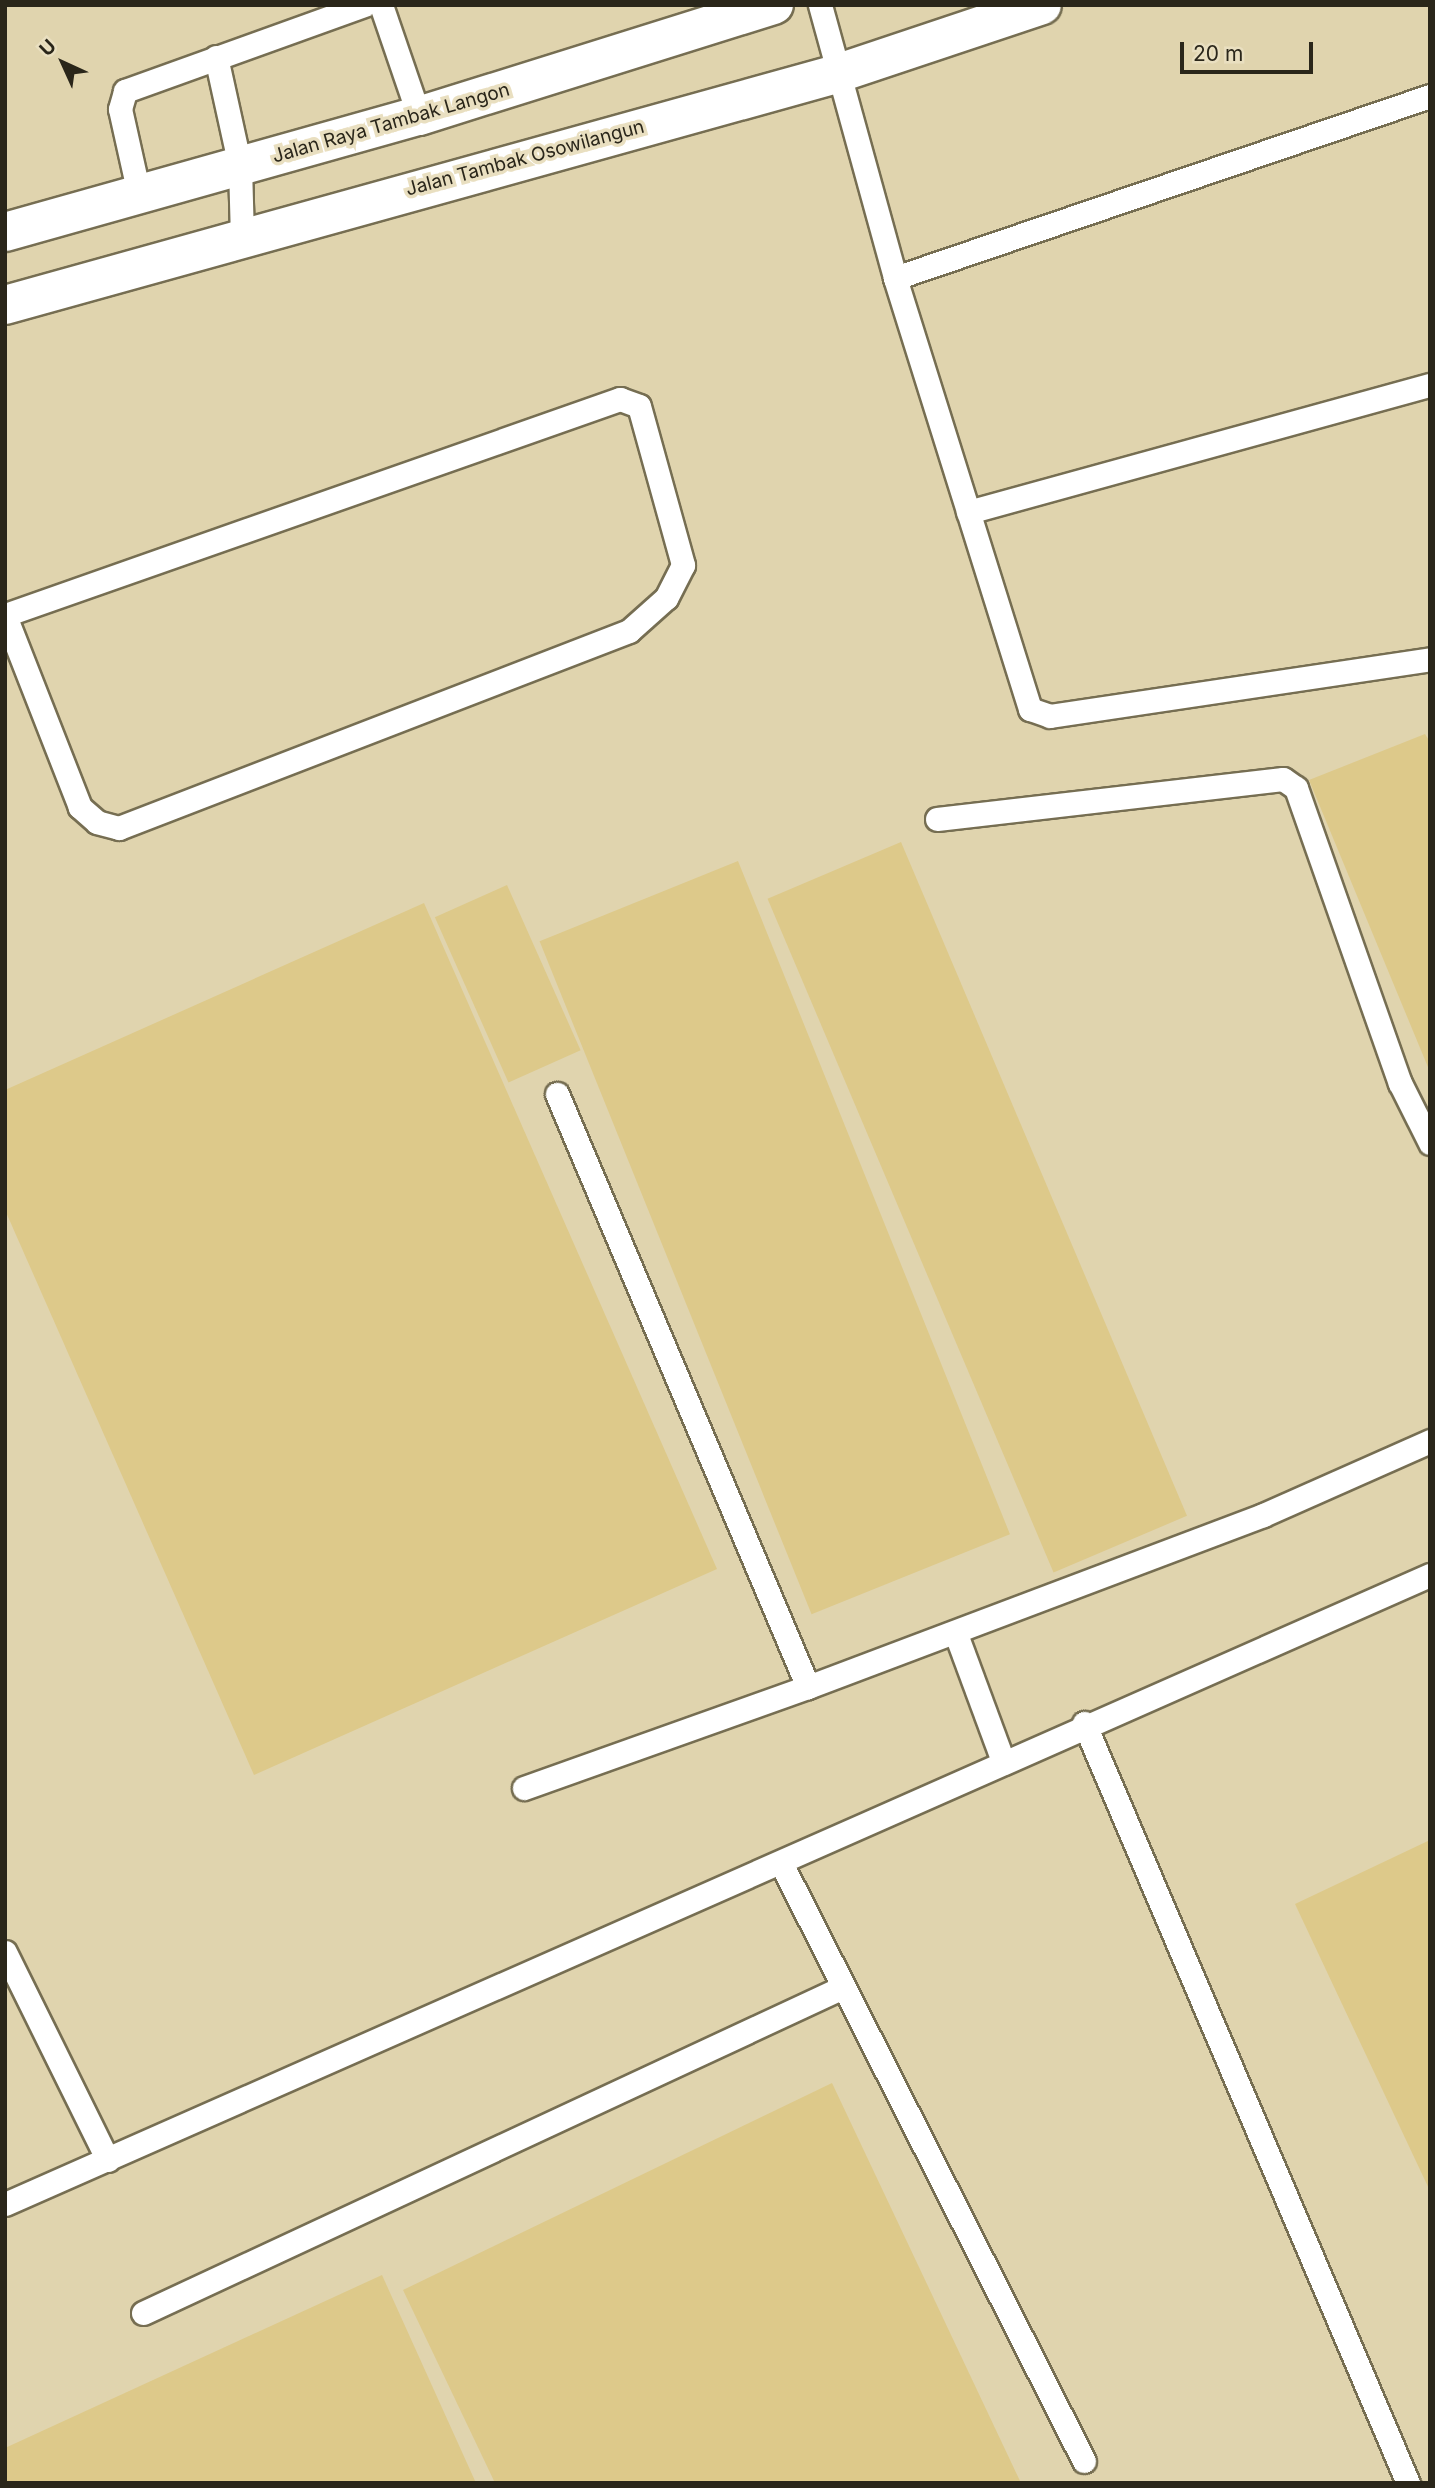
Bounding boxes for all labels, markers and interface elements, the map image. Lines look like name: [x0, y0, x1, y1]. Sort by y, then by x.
north arrow: [28, 28, 98, 98]
scale bar: [1183, 28, 1316, 72]
text: U: [35, 35, 61, 61]
text: 20 m: [1193, 41, 1243, 66]
street label: Jalan Raya Tambak Langon: [270, 78, 512, 168]
street label: Jalan Tambak Osowilangun: [403, 115, 647, 201]

